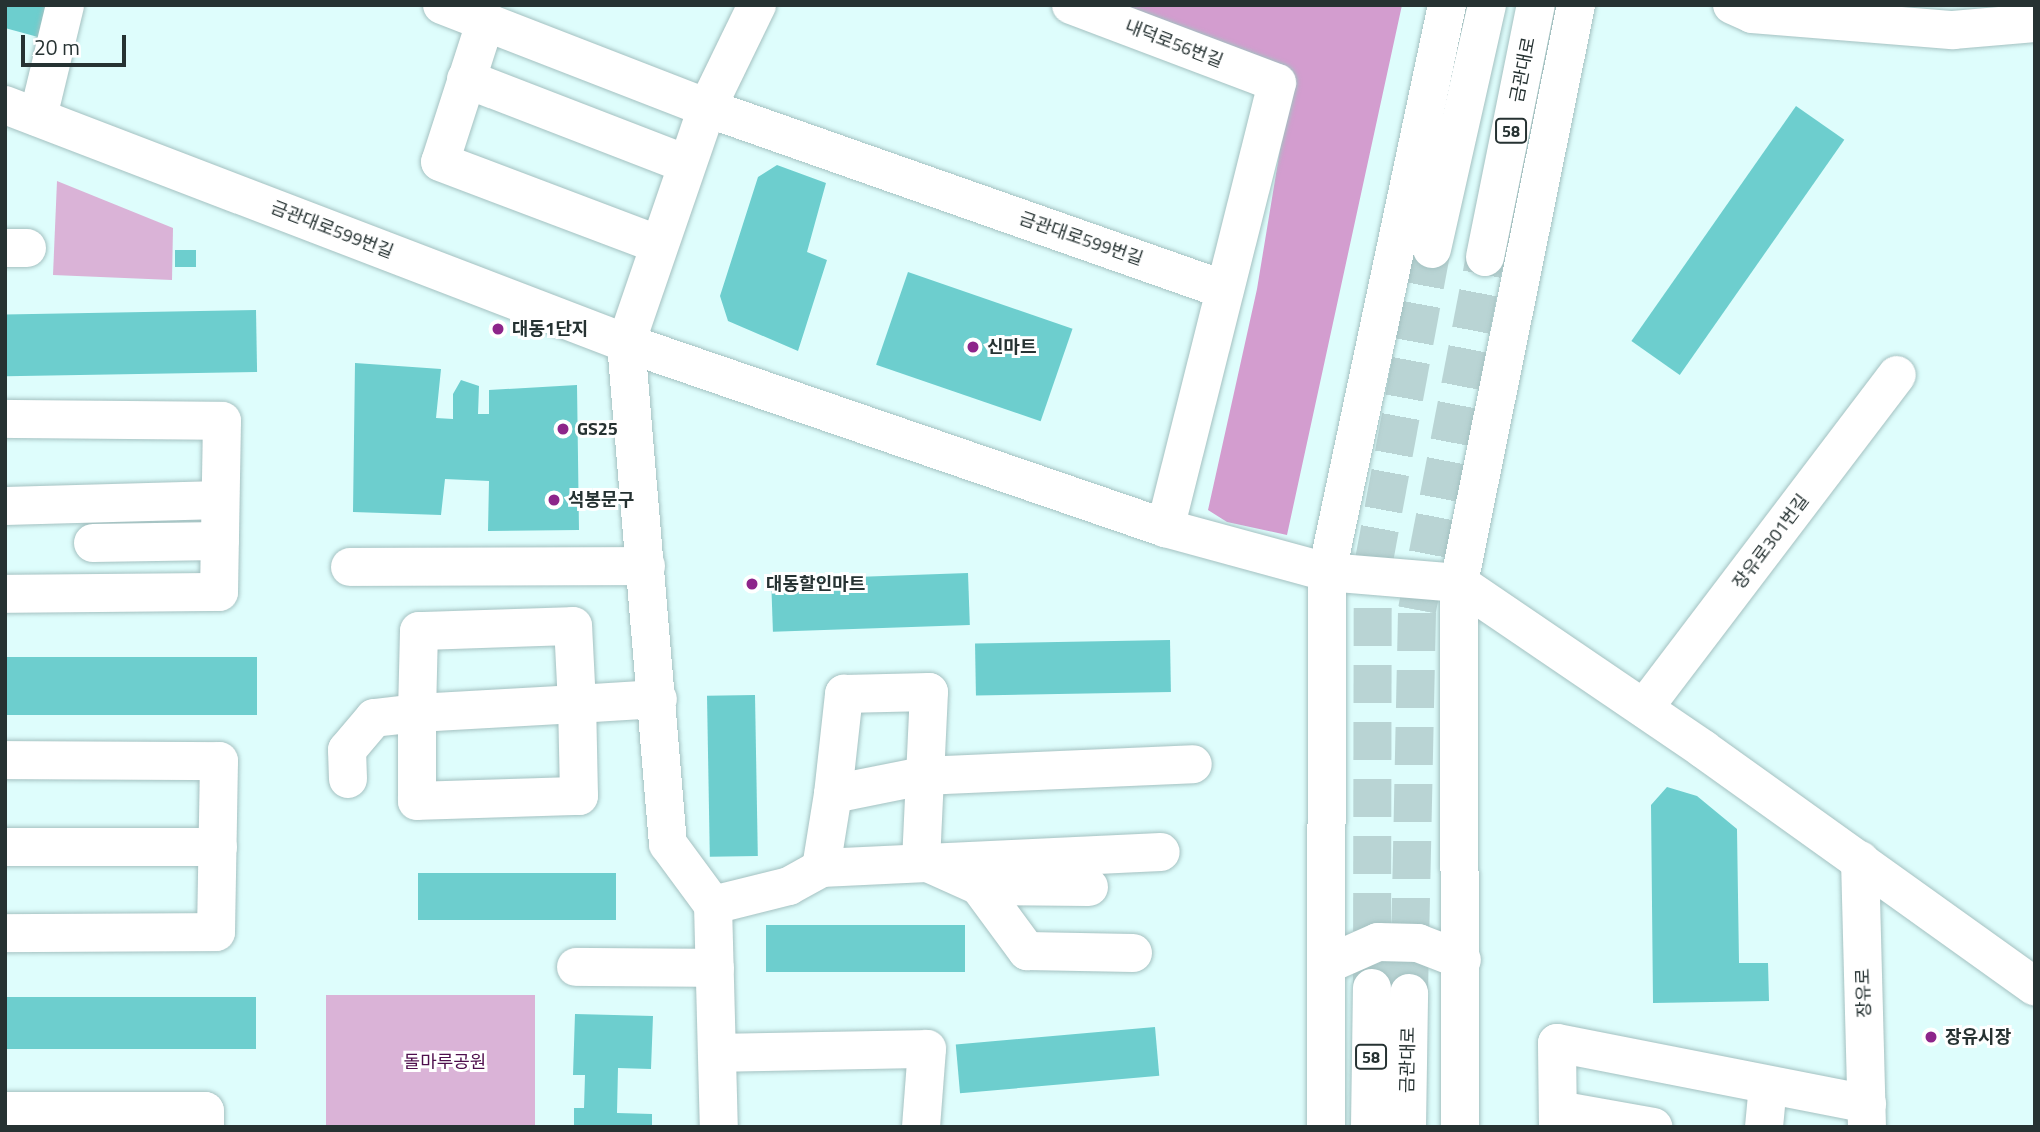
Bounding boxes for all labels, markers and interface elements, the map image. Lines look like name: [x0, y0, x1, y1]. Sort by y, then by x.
street label: 내덕로56번길: [1122, 15, 1226, 73]
scale bar: [24, 21, 130, 65]
text: 20 m: [34, 31, 80, 63]
street label: 금관대로: [1506, 35, 1540, 105]
road number: 58: [1494, 119, 1528, 144]
street label: 금관대로599번길: [268, 197, 396, 263]
street label: 금관대로599번길: [1016, 208, 1146, 270]
place label: 대동1단지: [512, 318, 588, 340]
marker: 대동1단지: [490, 321, 506, 337]
place label: 신마트: [987, 336, 1037, 358]
marker: 신마트: [965, 339, 981, 355]
place label: GS25: [577, 418, 618, 440]
marker: GS25: [555, 421, 571, 437]
place label: 석봉문구: [568, 489, 634, 511]
street label: 장유로301번길: [1728, 490, 1814, 594]
marker: 석봉문구: [546, 492, 562, 508]
place label: 대동할인마트: [766, 573, 865, 595]
marker: 대동할인마트: [744, 576, 760, 592]
street label: 장유로: [1852, 968, 1876, 1018]
place label: 장유시장: [1945, 1026, 2011, 1048]
street label: 금관대로: [1397, 1027, 1419, 1093]
marker: 장유시장: [1923, 1029, 1939, 1045]
road number: 58: [1354, 1044, 1388, 1070]
park label: 돌마루공원: [404, 1051, 486, 1073]

